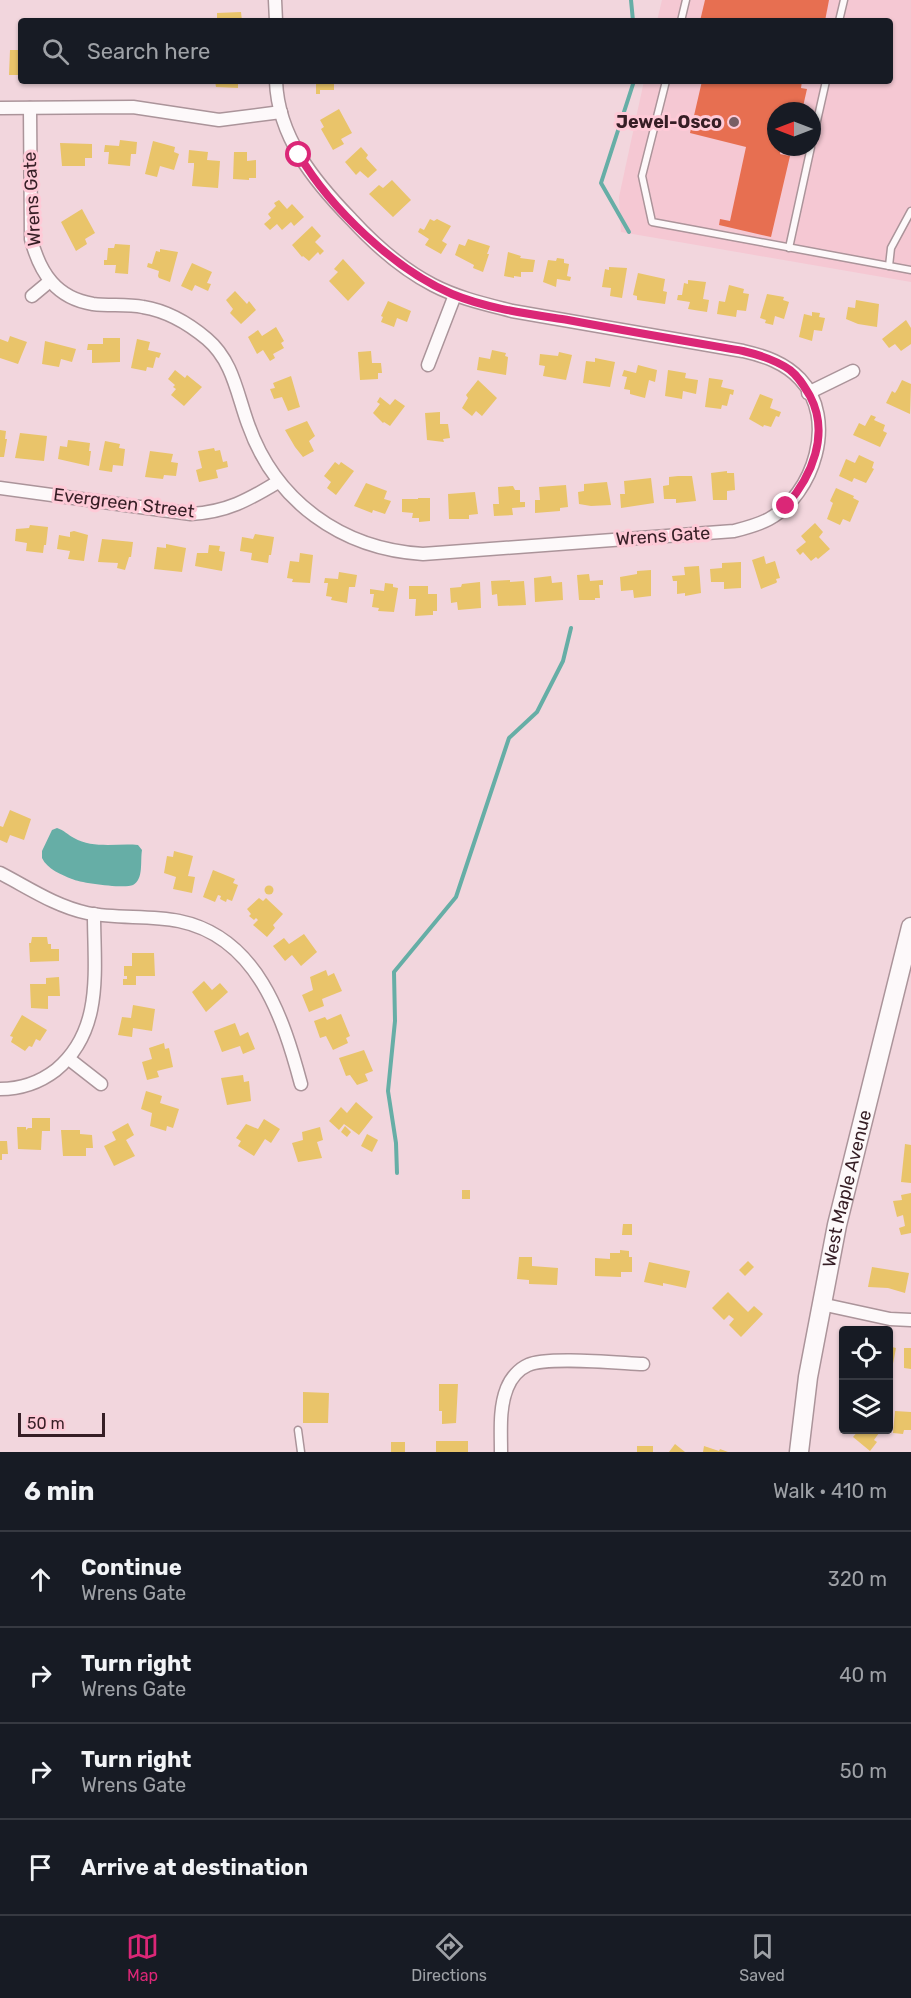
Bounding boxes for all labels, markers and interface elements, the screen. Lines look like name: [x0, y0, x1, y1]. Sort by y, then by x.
search box: [18, 18, 893, 84]
icon: search: [39, 35, 72, 68]
text: Search here: [87, 38, 210, 65]
north arrow: [767, 102, 821, 156]
place label: Jewel-Osco: [616, 111, 722, 133]
marker: Jewel-Osco: [727, 115, 741, 129]
route start: [285, 141, 311, 167]
street label: Wrens Gate: [19, 151, 45, 247]
street label: Evergreen Street: [52, 483, 196, 523]
route end: [772, 492, 798, 518]
street label: Wrens Gate: [615, 522, 711, 550]
street label: West Maple Avenue: [818, 1107, 876, 1269]
map controls: [839, 1326, 893, 1434]
button: locate: [839, 1326, 893, 1380]
button: layers: [839, 1380, 893, 1434]
scale bar: [18, 1410, 105, 1438]
text: 50 m: [27, 1414, 65, 1433]
text: 6 min: [24, 1476, 94, 1507]
text: Walk · 410 m: [773, 1479, 887, 1503]
text: Continue: [81, 1554, 182, 1581]
icon: ahead: [24, 1563, 57, 1596]
text: 320 m: [828, 1567, 887, 1591]
text: Wrens Gate: [81, 1581, 186, 1605]
text: Turn right: [81, 1650, 191, 1677]
icon: right: [24, 1659, 57, 1692]
text: 40 m: [839, 1663, 887, 1687]
text: Wrens Gate: [81, 1677, 186, 1701]
text: Turn right: [81, 1746, 191, 1773]
icon: right: [24, 1755, 57, 1788]
text: 50 m: [840, 1759, 887, 1783]
text: Wrens Gate: [81, 1773, 186, 1797]
icon: arrive: [24, 1851, 57, 1884]
text: Arrive at destination: [81, 1854, 308, 1881]
tab: Map: [126, 1930, 159, 1985]
tab: Directions: [411, 1930, 487, 1985]
tab: Saved: [739, 1930, 785, 1985]

